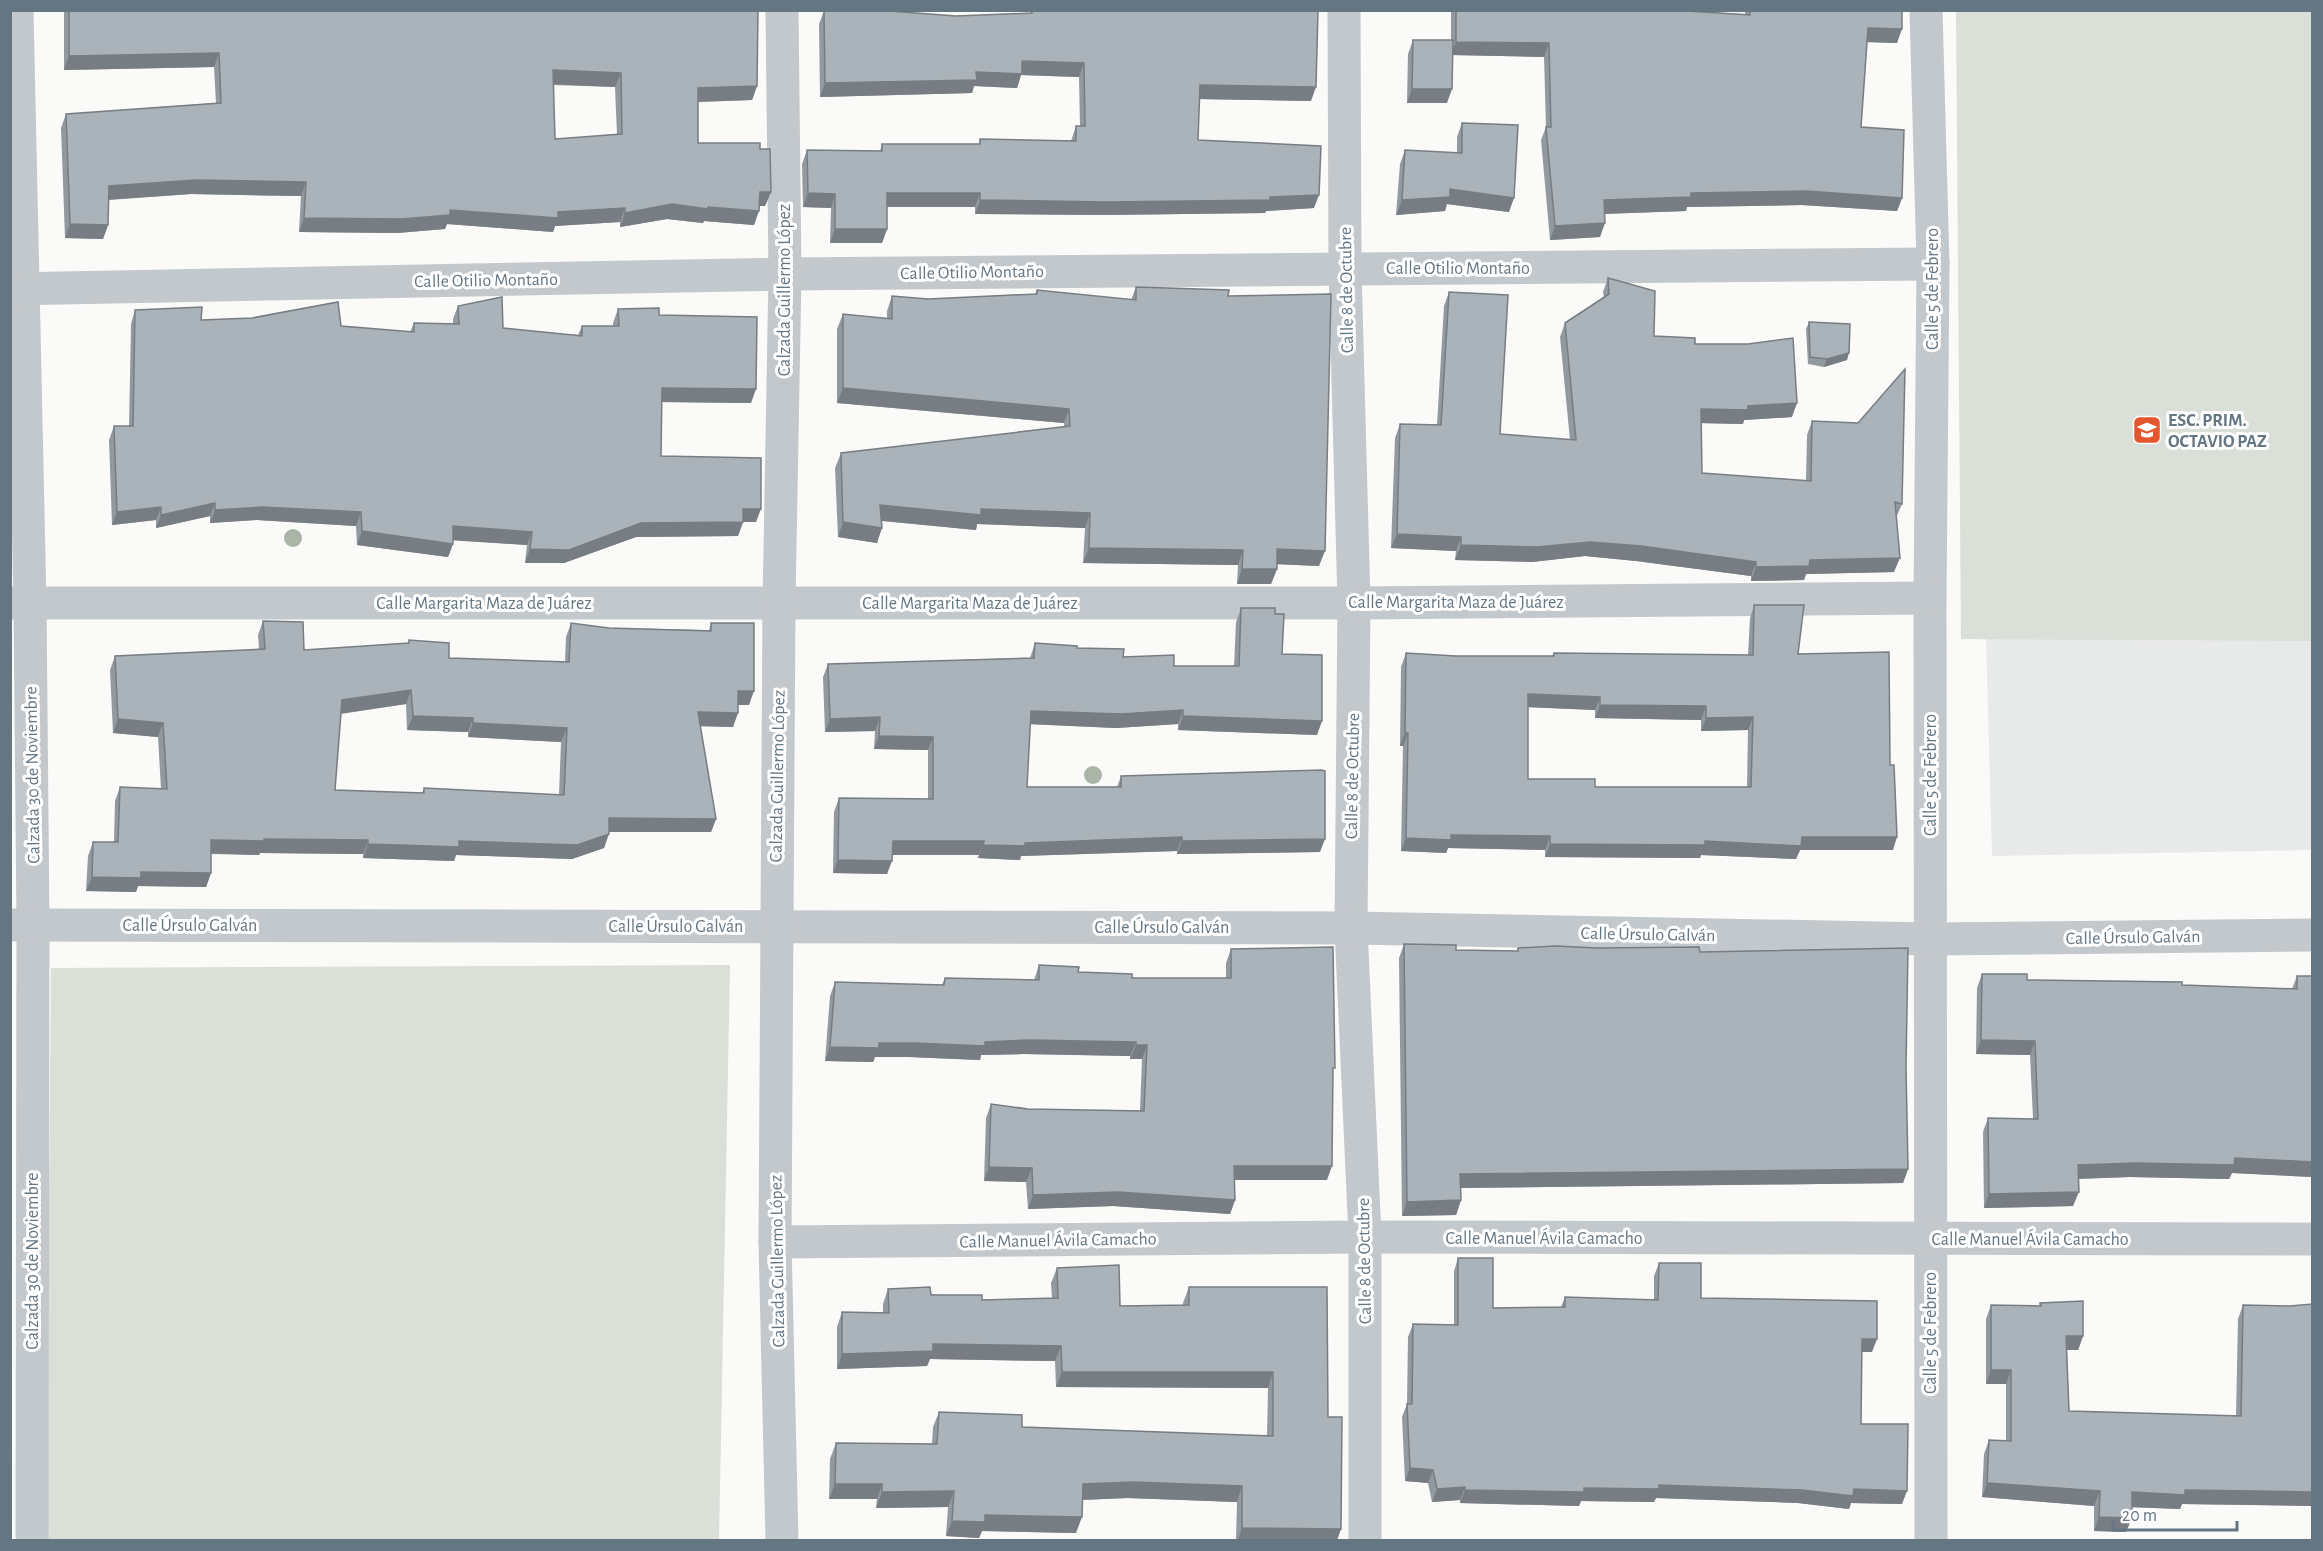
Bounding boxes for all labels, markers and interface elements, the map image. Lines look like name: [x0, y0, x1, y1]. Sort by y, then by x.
street label: Calzada Guillermo López: [776, 204, 794, 376]
street label: Calle 8 de Octubre: [1337, 227, 1357, 353]
street label: Calle 5 de Febrero: [1924, 228, 1942, 350]
street label: Calle Otilio Montaño: [1386, 260, 1530, 278]
street label: Calle Otilio Montaño: [900, 263, 1044, 283]
street label: Calle Otilio Montaño: [414, 271, 558, 291]
place label: ESC. PRIM. OCTAVIO PAZ: [2168, 412, 2267, 451]
school or university icon: ESC. PRIM. OCTAVIO PAZ: [2131, 414, 2163, 446]
street label: Calle Margarita Maza de Juárez: [1348, 594, 1564, 612]
street label: Calle Margarita Maza de Juárez: [376, 595, 592, 613]
street label: Calle Margarita Maza de Juárez: [862, 595, 1078, 613]
street label: Calzada 30 de Noviembre: [22, 686, 44, 864]
street label: Calzada Guillermo López: [767, 690, 789, 862]
street label: Calle 8 de Octubre: [1343, 713, 1363, 839]
street label: Calle 5 de Febrero: [1922, 714, 1940, 836]
street label: Calle Úrsulo Galván: [123, 914, 257, 935]
street label: Calle Úrsulo Galván: [609, 915, 743, 936]
street label: Calle Úrsulo Galván: [1095, 916, 1229, 937]
street label: Calle Úrsulo Galván: [1580, 922, 1716, 945]
street label: Calle Úrsulo Galván: [2065, 925, 2201, 948]
street label: Calzada 30 de Noviembre: [24, 1172, 42, 1350]
street label: Calzada Guillermo López: [767, 1175, 789, 1347]
street label: Calle 8 de Octubre: [1355, 1198, 1375, 1324]
street label: Calle Manuel Ávila Camacho: [959, 1227, 1157, 1252]
street label: Calle Manuel Ávila Camacho: [1445, 1227, 1643, 1248]
street label: Calle Manuel Ávila Camacho: [1931, 1228, 2129, 1249]
street label: Calle 5 de Febrero: [1922, 1272, 1940, 1394]
scale bar: [2113, 1494, 2238, 1532]
text: 20 m: [2122, 1507, 2157, 1525]

